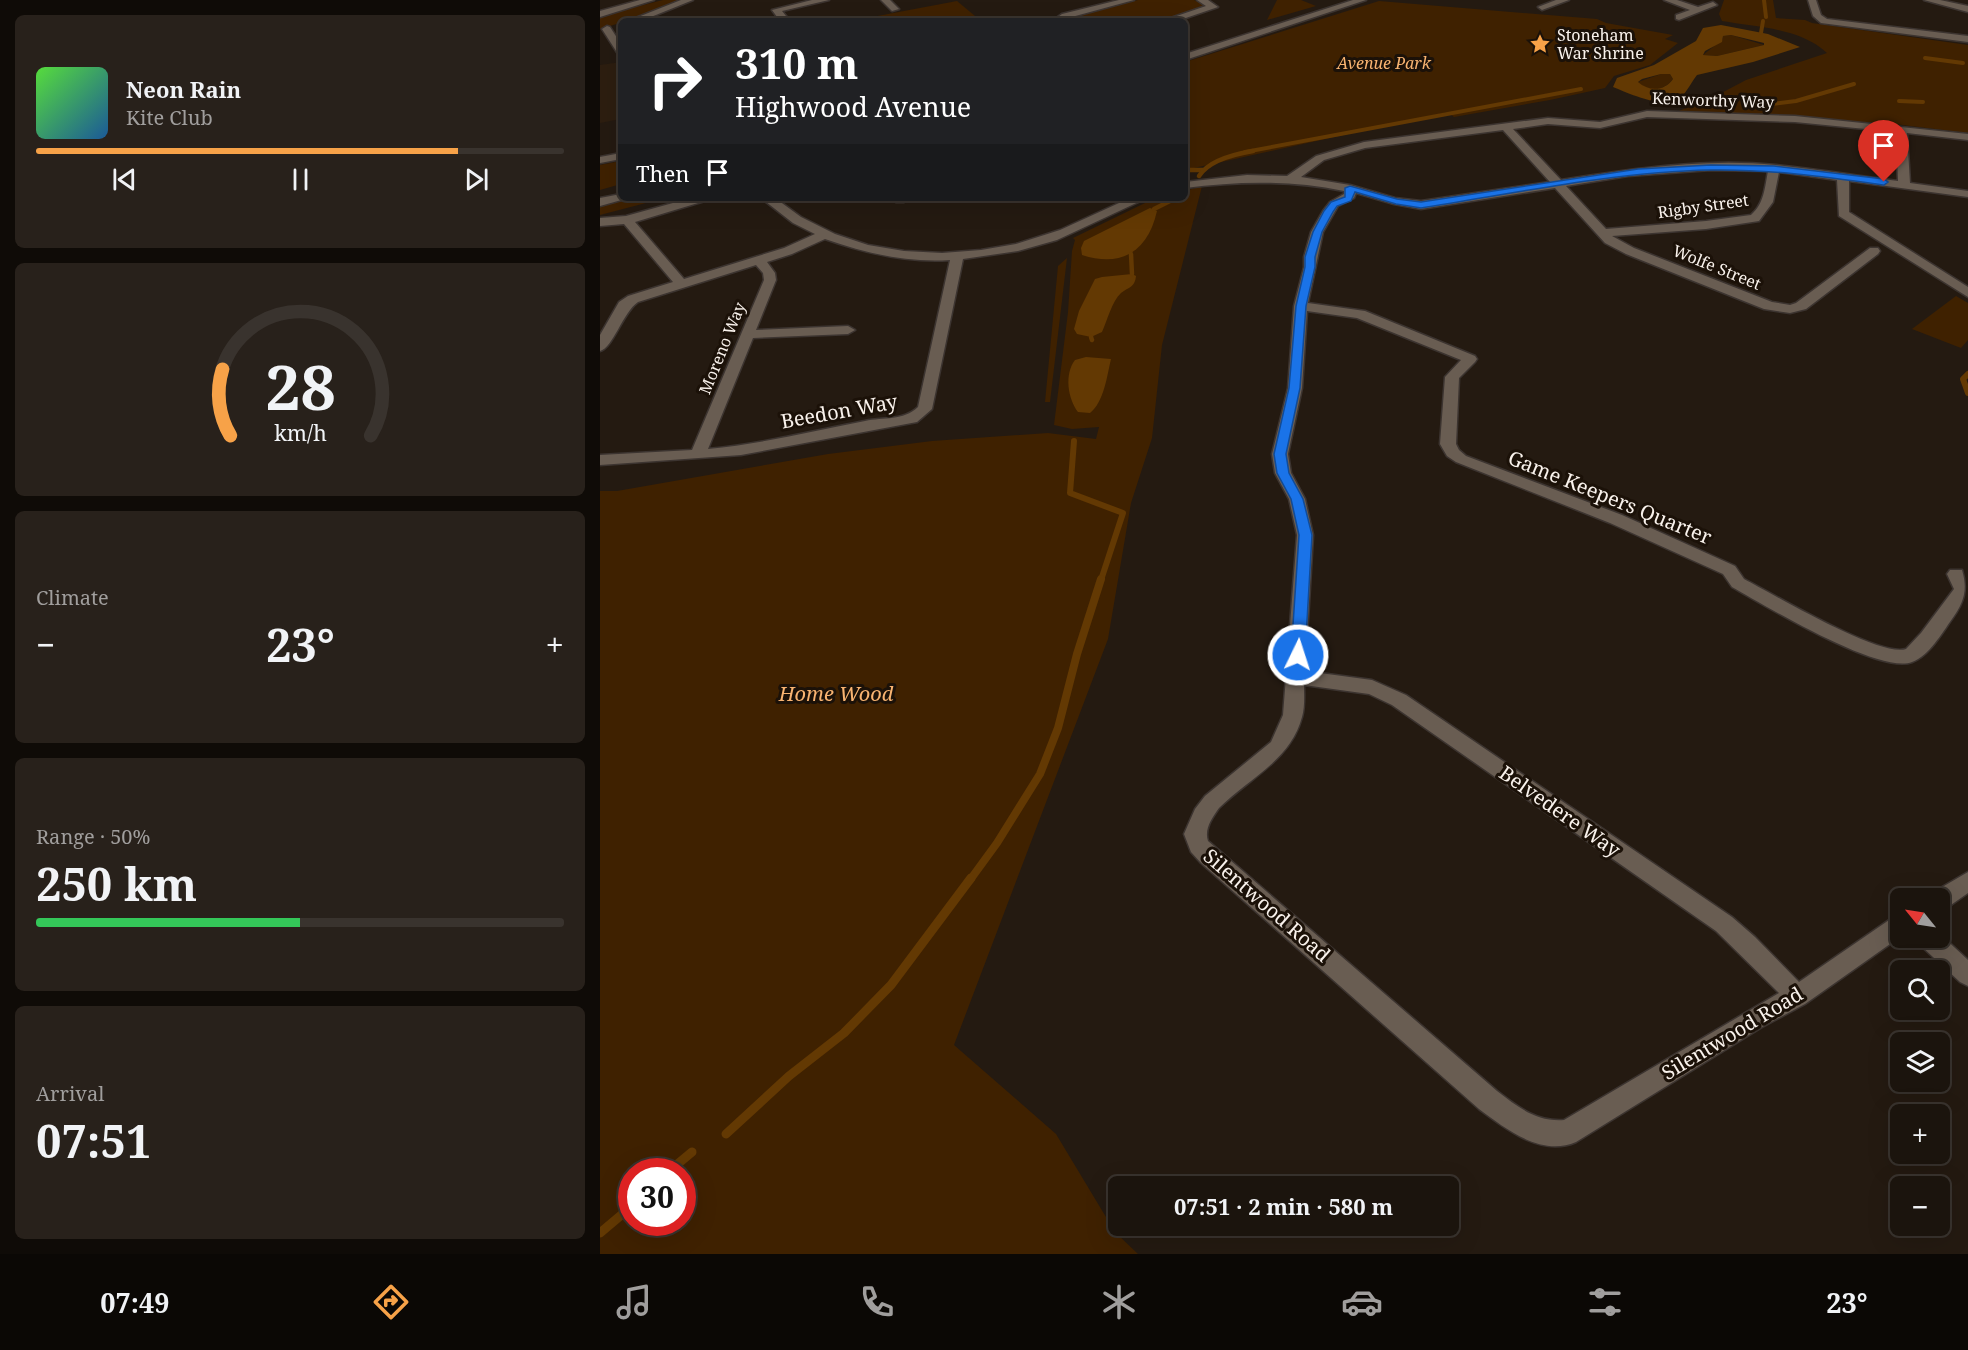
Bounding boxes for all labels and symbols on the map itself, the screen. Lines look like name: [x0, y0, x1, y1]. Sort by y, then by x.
place label: Stoneham War Shrine: [1557, 24, 1644, 64]
place icon: Stoneham War Shrine: [1528, 32, 1552, 56]
park label: Avenue Park: [1336, 52, 1432, 74]
street label: Kenworthy Way: [1651, 87, 1775, 113]
pin: [1858, 120, 1909, 182]
street label: Rigby Street: [1656, 189, 1750, 223]
street label: Wolfe Street: [1670, 239, 1765, 295]
street label: Moreno Way: [694, 298, 751, 397]
street label: Beedon Way: [778, 387, 900, 435]
street label: Game Keepers Quarter: [1504, 444, 1716, 550]
position arrow: [1266, 623, 1330, 687]
park label: Home Wood: [778, 680, 894, 707]
street label: Belvedere Way: [1494, 759, 1627, 863]
street label: Silentwood Road: [1198, 842, 1336, 968]
north arrow: [1890, 888, 1950, 948]
street label: Silentwood Road: [1656, 980, 1808, 1086]
speed limit sign: 30: [618, 1158, 696, 1236]

